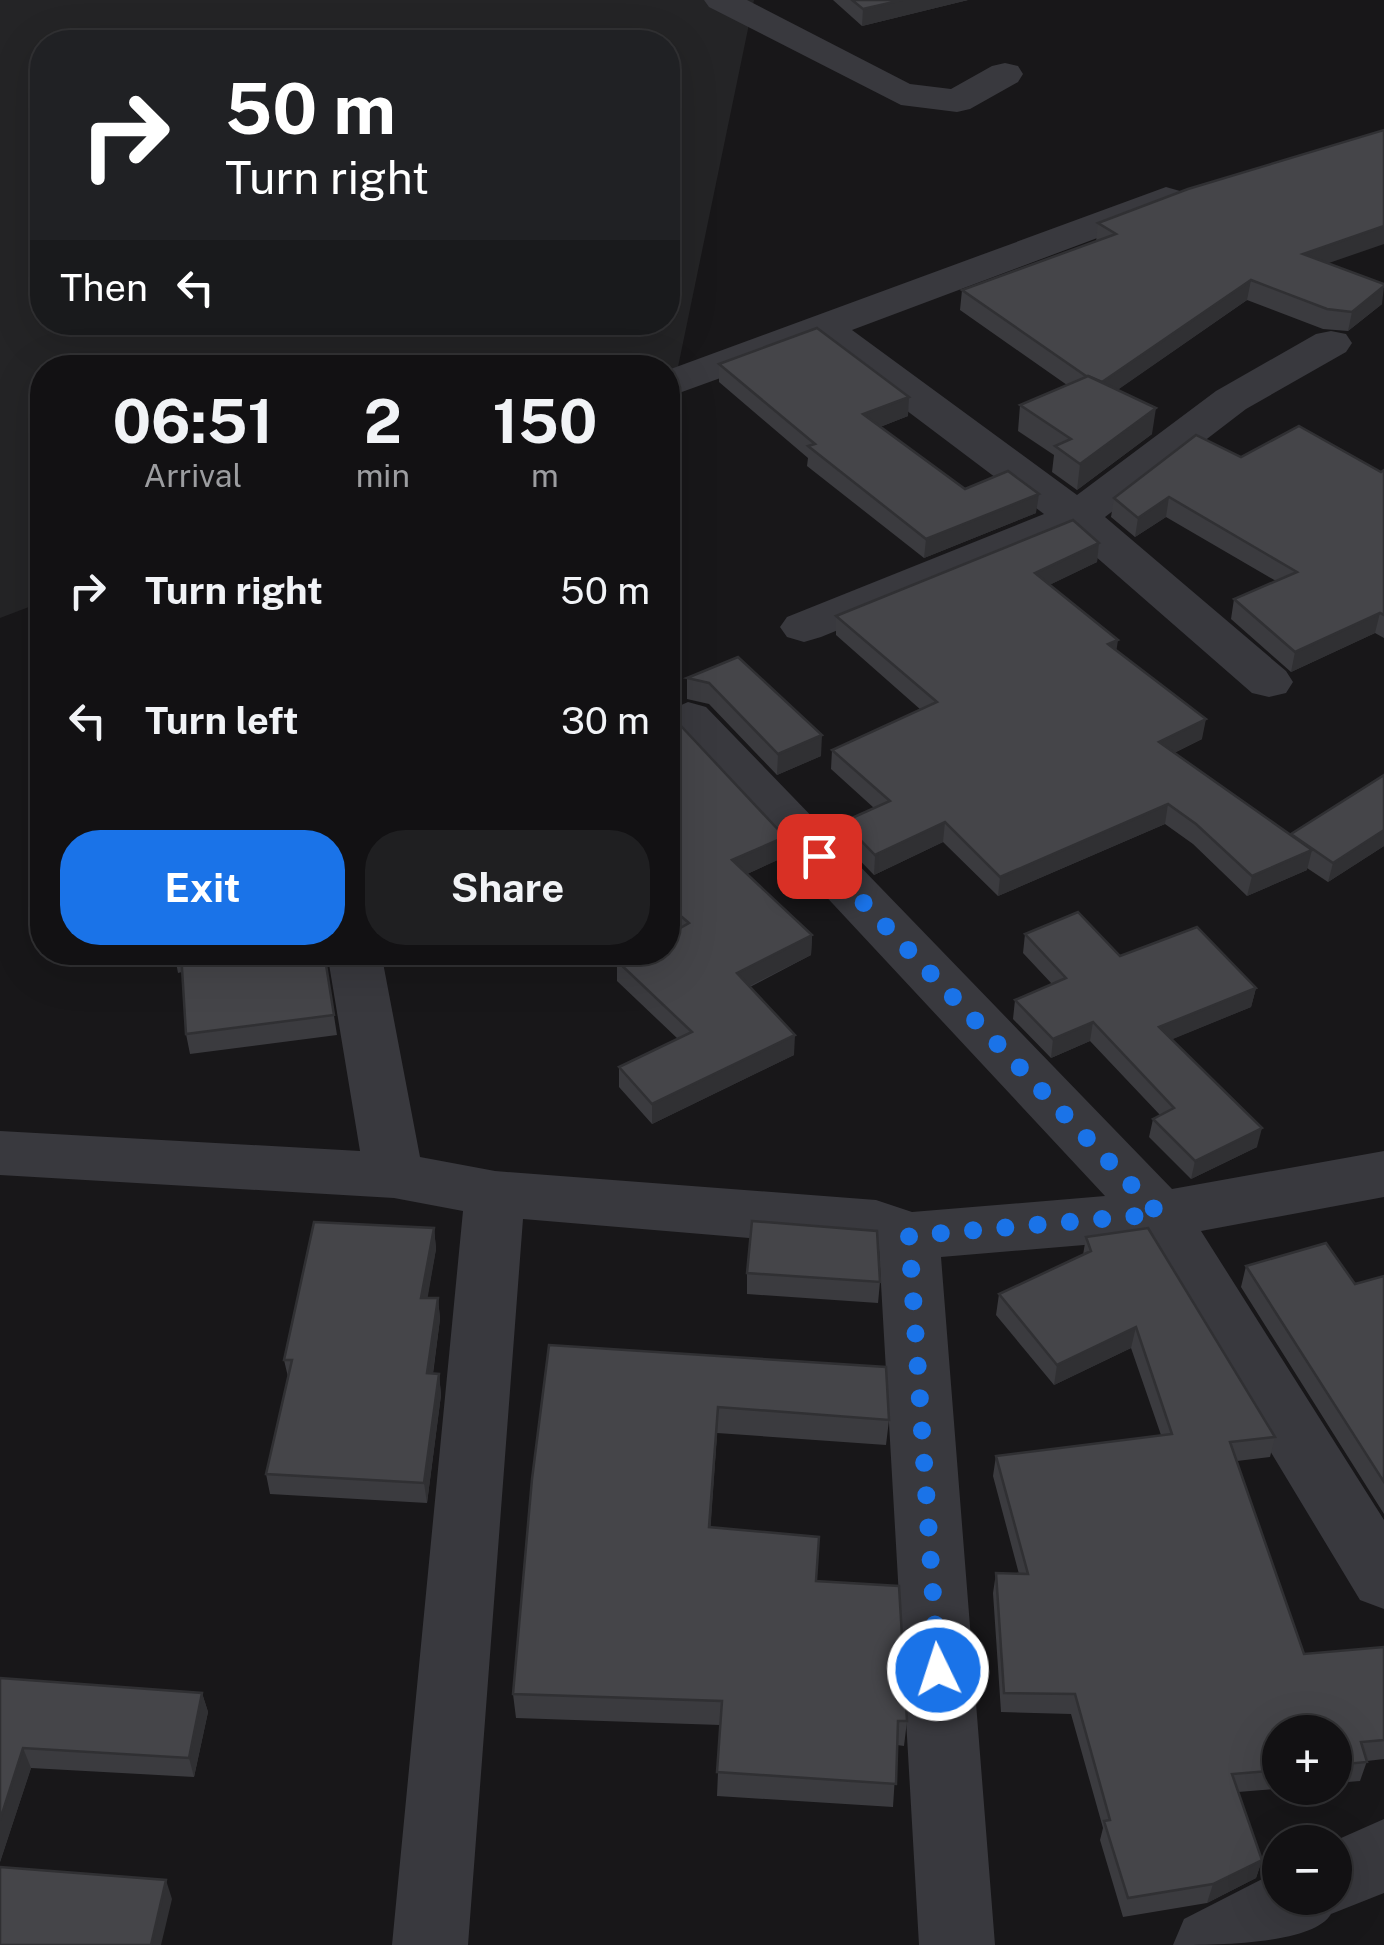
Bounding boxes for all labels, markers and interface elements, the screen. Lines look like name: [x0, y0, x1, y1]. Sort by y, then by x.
text: 50 m: [225, 67, 396, 150]
icon: right: [60, 70, 190, 200]
text: Turn right: [225, 151, 429, 204]
icon: left: [168, 260, 223, 315]
text: Then: [60, 265, 148, 310]
text: 06:51: [113, 386, 273, 457]
text: 2: [364, 386, 402, 457]
text: 150: [493, 386, 597, 457]
text: Arrival: [143, 457, 242, 494]
text: min: [356, 457, 410, 494]
text: m: [531, 457, 559, 494]
icon: right: [60, 563, 115, 618]
text: Turn right: [145, 568, 323, 613]
text: 50 m: [560, 568, 650, 613]
icon: left: [60, 693, 115, 748]
text: Turn left: [145, 698, 299, 743]
text: 30 m: [561, 698, 650, 743]
pin: [777, 814, 862, 899]
icon: arrive: [792, 829, 847, 884]
button: Exit: [60, 830, 345, 945]
button: Share: [365, 830, 650, 945]
position arrow: [886, 1618, 990, 1722]
map controls: [1262, 1715, 1352, 1915]
button: +: [1262, 1715, 1352, 1805]
button: −: [1262, 1825, 1352, 1915]

